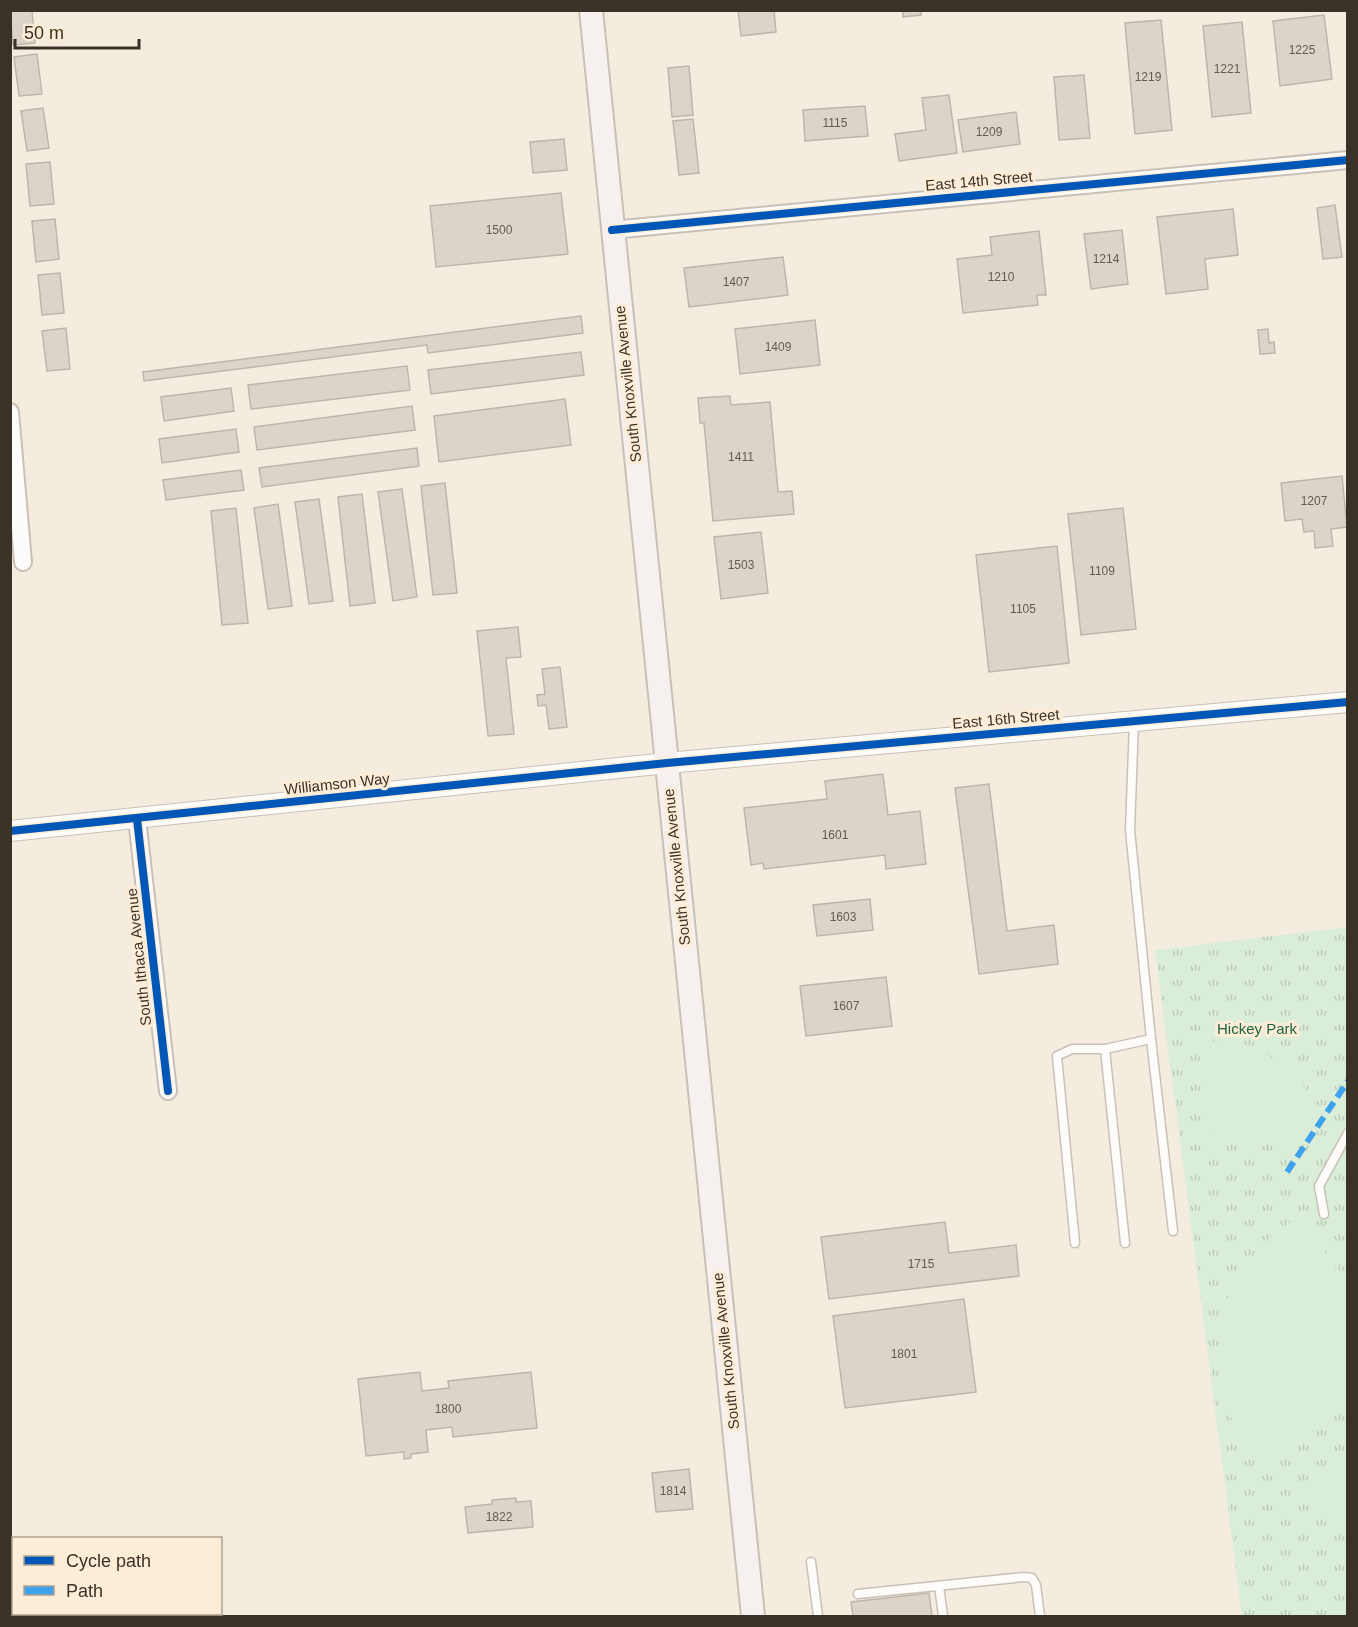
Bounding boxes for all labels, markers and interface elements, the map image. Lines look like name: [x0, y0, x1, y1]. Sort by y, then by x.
scale bar: [15, 12, 140, 50]
text: 50 m: [24, 23, 64, 43]
house number: 1225: [1289, 43, 1316, 57]
house number: 1221: [1214, 62, 1241, 76]
house number: 1219: [1135, 70, 1162, 84]
house number: 1115: [823, 116, 848, 130]
house number: 1209: [976, 125, 1003, 139]
street label: East 14th Street: [925, 167, 1034, 194]
house number: 1500: [486, 223, 513, 237]
house number: 1214: [1093, 252, 1120, 266]
house number: 1210: [988, 270, 1015, 284]
house number: 1407: [723, 275, 750, 289]
street label: South Knoxville Avenue: [611, 305, 644, 463]
house number: 1409: [765, 340, 792, 354]
house number: 1411: [728, 450, 754, 464]
house number: 1207: [1301, 494, 1328, 508]
house number: 1503: [728, 558, 755, 572]
house number: 1109: [1089, 564, 1115, 578]
house number: 1105: [1010, 602, 1036, 616]
street label: East 16th Street: [952, 705, 1061, 732]
street label: Williamson Way: [283, 769, 391, 798]
street label: South Knoxville Avenue: [660, 788, 693, 946]
house number: 1601: [822, 828, 849, 842]
street label: South Ithaca Avenue: [123, 887, 154, 1027]
house number: 1603: [830, 910, 857, 924]
house number: 1607: [833, 999, 860, 1013]
park label: Hickey Park: [1217, 1020, 1298, 1037]
house number: 1715: [908, 1257, 935, 1271]
street label: South Knoxville Avenue: [709, 1272, 742, 1430]
house number: 1801: [891, 1347, 918, 1361]
house number: 1800: [435, 1402, 462, 1416]
house number: 1814: [660, 1484, 687, 1498]
house number: 1822: [486, 1510, 513, 1524]
legend: [12, 1537, 222, 1615]
text: Cycle path: [66, 1551, 151, 1571]
text: Path: [66, 1581, 103, 1601]

